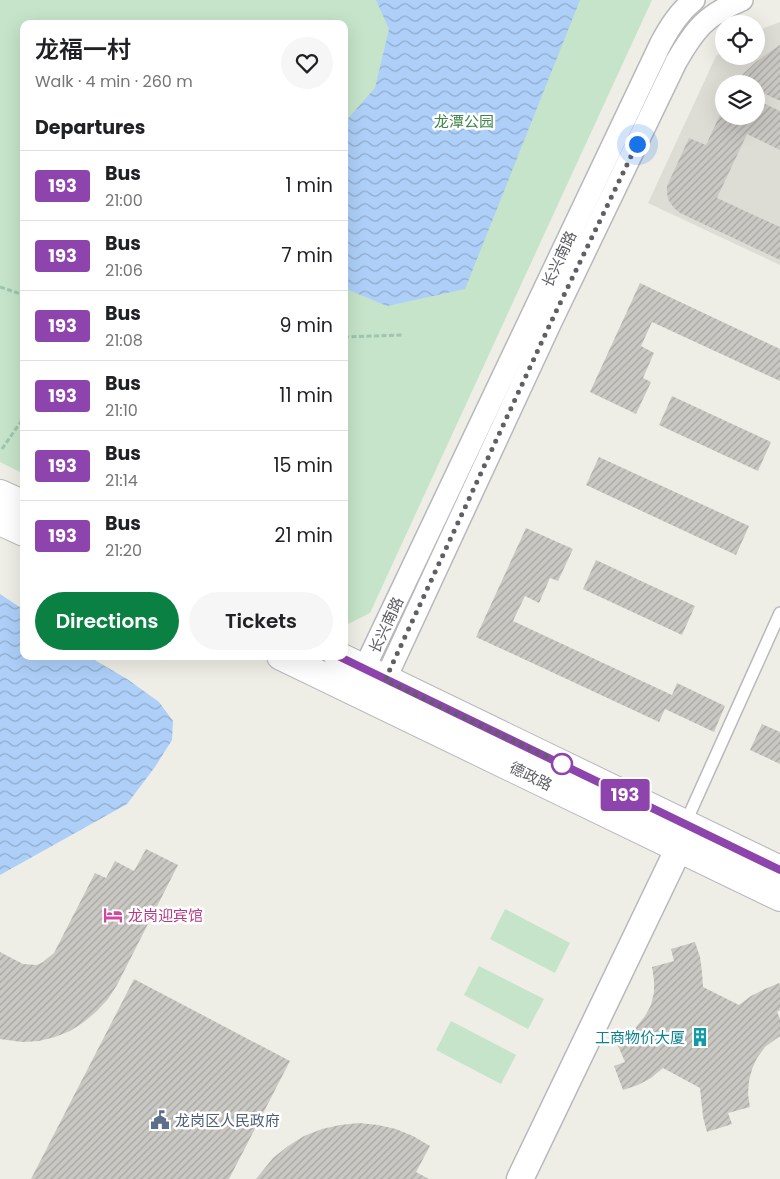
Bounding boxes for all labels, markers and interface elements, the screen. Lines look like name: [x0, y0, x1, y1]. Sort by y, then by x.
map controls: [715, 15, 765, 125]
button: locate: [715, 15, 765, 65]
text: 龙福一村: [35, 33, 131, 66]
button: heart: [281, 37, 333, 89]
text: Walk · 4 min · 260 m: [35, 70, 193, 93]
button: layers: [715, 75, 765, 125]
park label: 龙潭公园: [434, 111, 494, 132]
text: Departures: [35, 114, 145, 141]
your location: [625, 132, 650, 157]
text: Bus: [105, 160, 141, 187]
text: 1 min: [285, 172, 333, 199]
text: 193: [48, 173, 77, 198]
text: 21:00: [105, 189, 143, 212]
street label: 长兴南路: [537, 227, 581, 291]
text: Bus: [105, 230, 141, 257]
text: 7 min: [281, 242, 333, 269]
text: 193: [48, 243, 77, 268]
text: 21:06: [105, 259, 143, 282]
text: Bus: [105, 300, 141, 327]
text: 9 min: [280, 312, 333, 339]
text: 193: [48, 313, 77, 338]
text: 21:08: [105, 329, 143, 352]
text: Bus: [105, 370, 141, 397]
text: 11 min: [279, 382, 333, 409]
text: 193: [48, 383, 77, 408]
text: 21:10: [105, 399, 138, 422]
text: Bus: [105, 440, 141, 467]
text: 15 min: [274, 452, 333, 479]
text: 193: [48, 453, 77, 478]
text: 21:14: [105, 469, 138, 492]
text: Bus: [105, 510, 141, 537]
text: 21 min: [275, 522, 333, 549]
text: 193: [48, 523, 77, 548]
text: 21:20: [105, 539, 142, 562]
button: Directions: [35, 592, 179, 650]
button: Tickets: [189, 592, 333, 650]
street label: 长兴南路: [364, 593, 408, 657]
unlabelled marker: [551, 753, 573, 775]
street label: 德政路: [506, 757, 556, 795]
line badge: 193: [596, 779, 654, 811]
text: 193: [611, 782, 639, 807]
hotel icon: 龙岗迎宾馆: [102, 904, 124, 926]
place label: 龙岗迎宾馆: [128, 905, 203, 926]
building icon: 工商物价大厦: [689, 1026, 711, 1048]
place label: 工商物价大厦: [595, 1027, 685, 1048]
public building icon: 龙岗区人民政府: [149, 1109, 171, 1131]
place label: 龙岗区人民政府: [175, 1110, 280, 1131]

